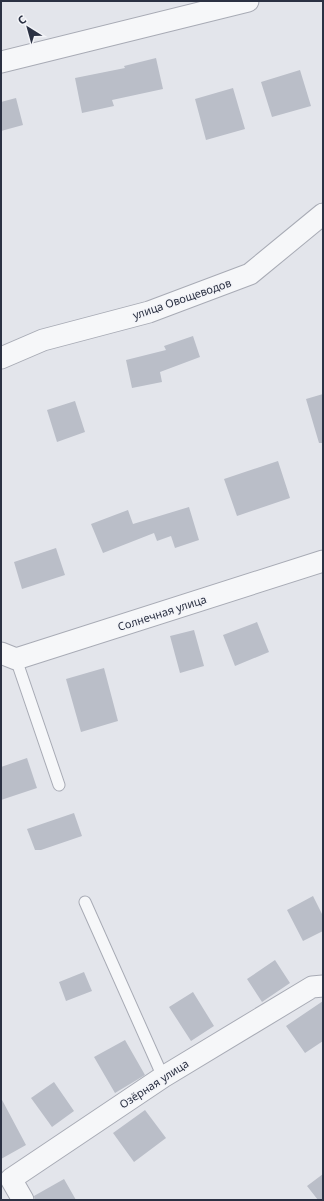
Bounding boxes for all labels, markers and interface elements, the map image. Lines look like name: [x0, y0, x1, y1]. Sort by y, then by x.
north arrow: [8, 8, 48, 48]
text: С: [14, 11, 29, 28]
street label: улица Овощеводов: [131, 275, 233, 322]
street label: Солнечная улица: [116, 591, 208, 634]
street label: Озёрная улица: [116, 1056, 191, 1112]

